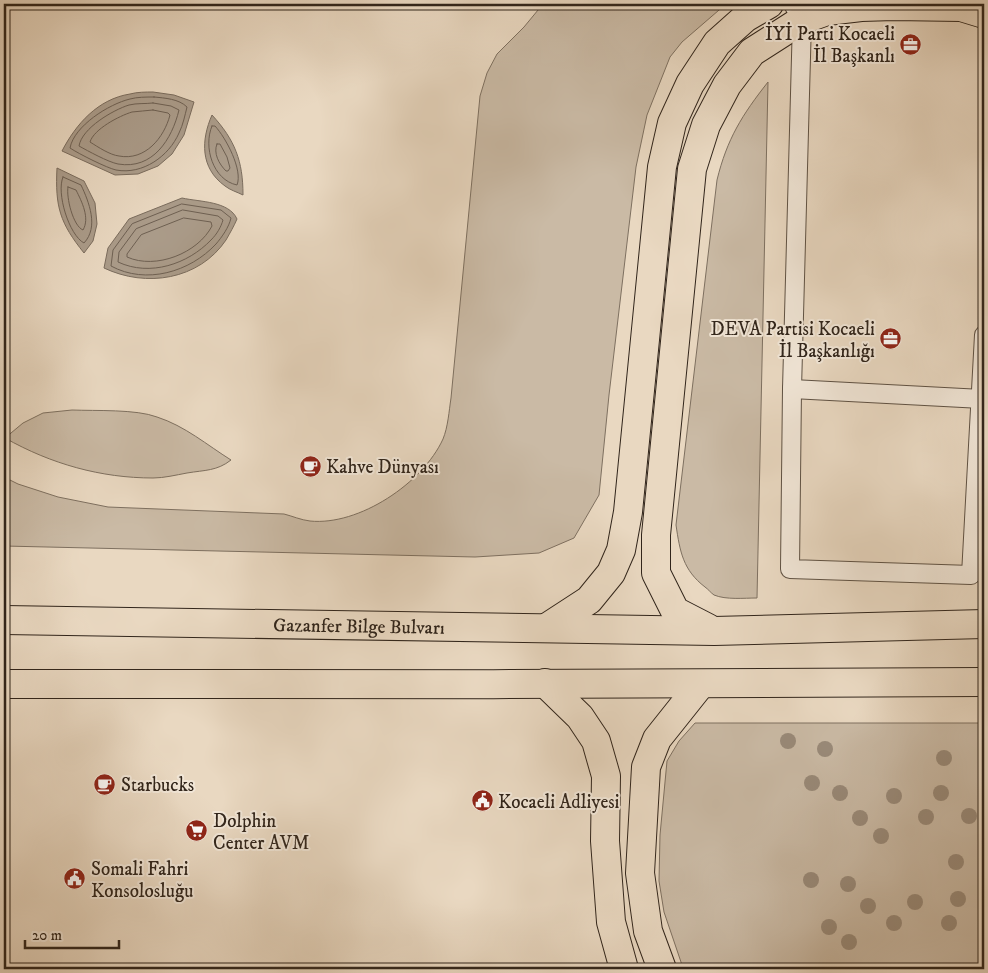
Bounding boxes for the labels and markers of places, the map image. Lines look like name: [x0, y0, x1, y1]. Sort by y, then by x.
place label: İYİ Parti Kocaeli İl Başkanlı: [765, 22, 895, 68]
office icon: İYİ Parti Kocaeli İl Başkanlı: [899, 32, 923, 56]
place label: DEVA Partisi Kocaeli İl Başkanlığı: [711, 318, 875, 363]
office icon: DEVA Partisi Kocaeli İl Başkanlığı: [879, 327, 903, 351]
cafe icon: Kahve Dünyası: [298, 454, 322, 478]
place label: Kahve Dünyası: [326, 456, 439, 479]
cafe icon: Starbucks: [93, 772, 117, 796]
place label: Starbucks: [121, 774, 194, 797]
public building icon: Kocaeli Adliyesi: [470, 789, 494, 813]
place label: Kocaeli Adliyesi: [498, 791, 620, 814]
place label: Dolphin Center AVM: [213, 810, 309, 855]
supermarket icon: Dolphin Center AVM: [185, 819, 209, 843]
place label: Somali Fahri Konsolosluğu: [91, 858, 193, 903]
public building icon: Somali Fahri Konsolosluğu: [63, 867, 87, 891]

